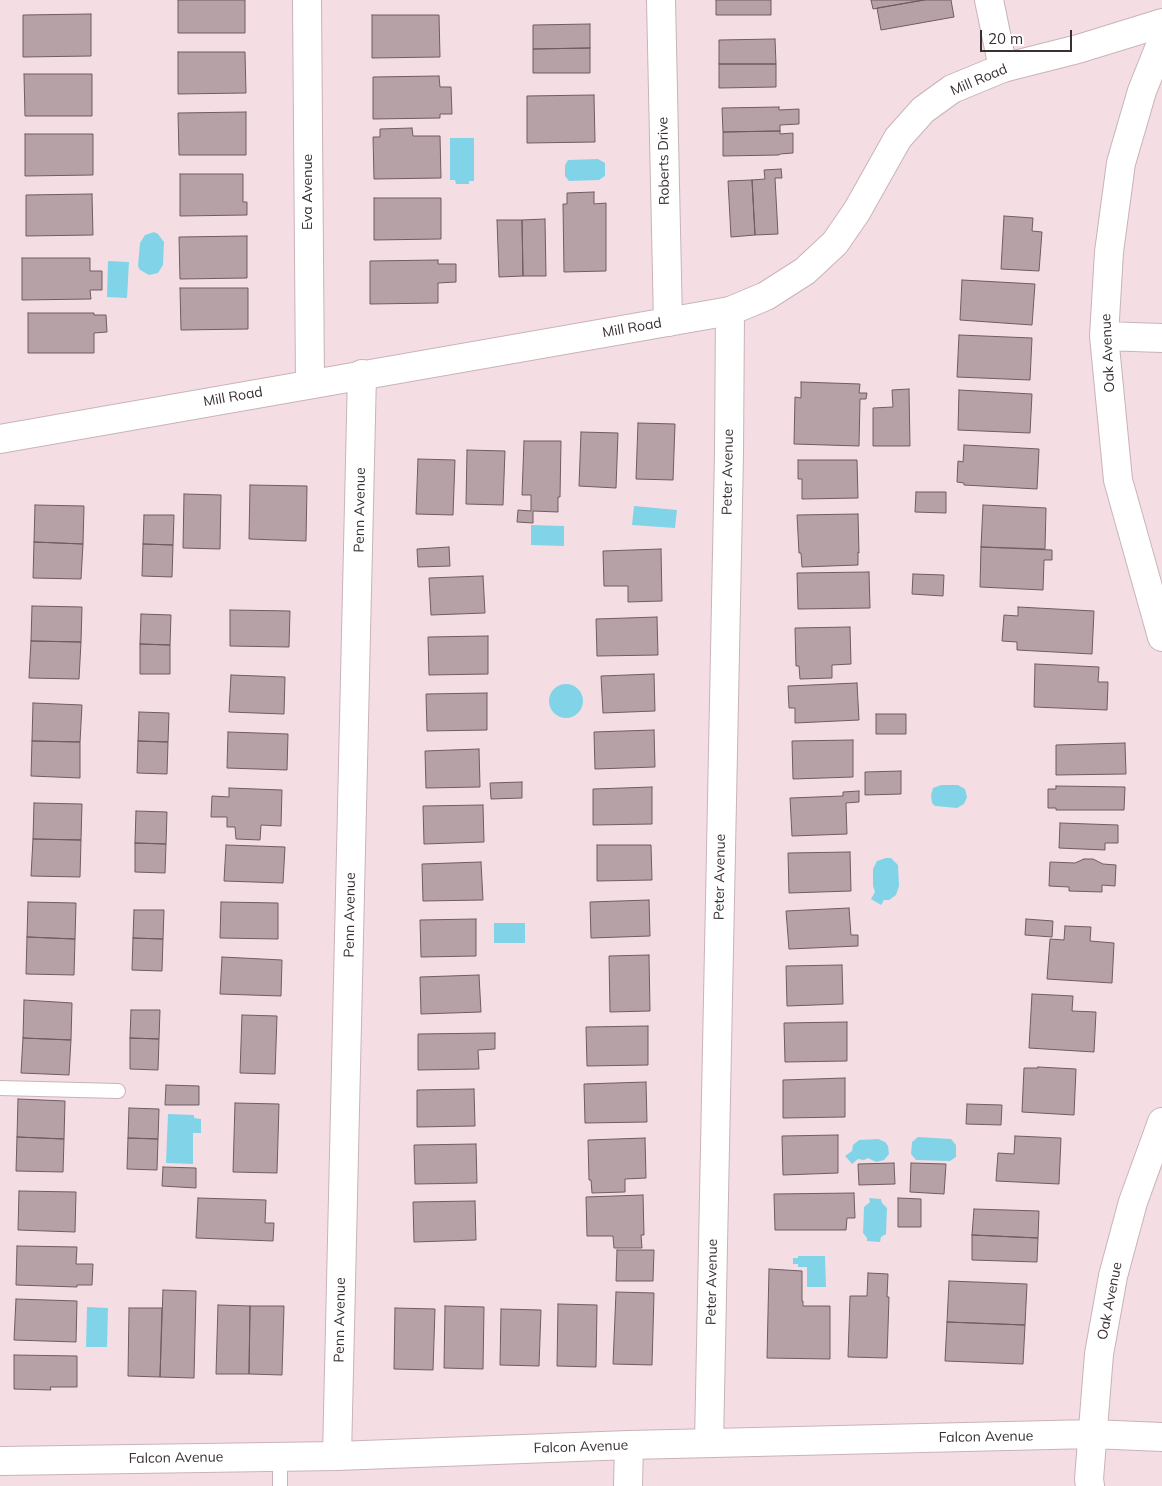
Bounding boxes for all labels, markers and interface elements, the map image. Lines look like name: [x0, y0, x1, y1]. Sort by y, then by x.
scale bar: [982, 20, 1074, 52]
text: 20 m: [988, 29, 1023, 48]
street label: Mill Road: [948, 61, 1010, 99]
street label: Roberts Drive: [655, 117, 673, 205]
street label: Eva Avenue: [300, 154, 316, 230]
street label: Oak Avenue: [1098, 313, 1118, 393]
street label: Mill Road: [601, 315, 663, 341]
street label: Mill Road: [202, 384, 264, 410]
street label: Peter Avenue: [719, 429, 737, 515]
street label: Penn Avenue: [351, 467, 369, 553]
street label: Peter Avenue: [711, 834, 729, 920]
street label: Penn Avenue: [341, 872, 359, 958]
street label: Peter Avenue: [703, 1239, 721, 1325]
street label: Oak Avenue: [1094, 1261, 1126, 1341]
street label: Penn Avenue: [331, 1277, 349, 1363]
street label: Falcon Avenue: [938, 1428, 1034, 1446]
street label: Falcon Avenue: [533, 1437, 629, 1457]
street label: Falcon Avenue: [128, 1449, 224, 1467]

